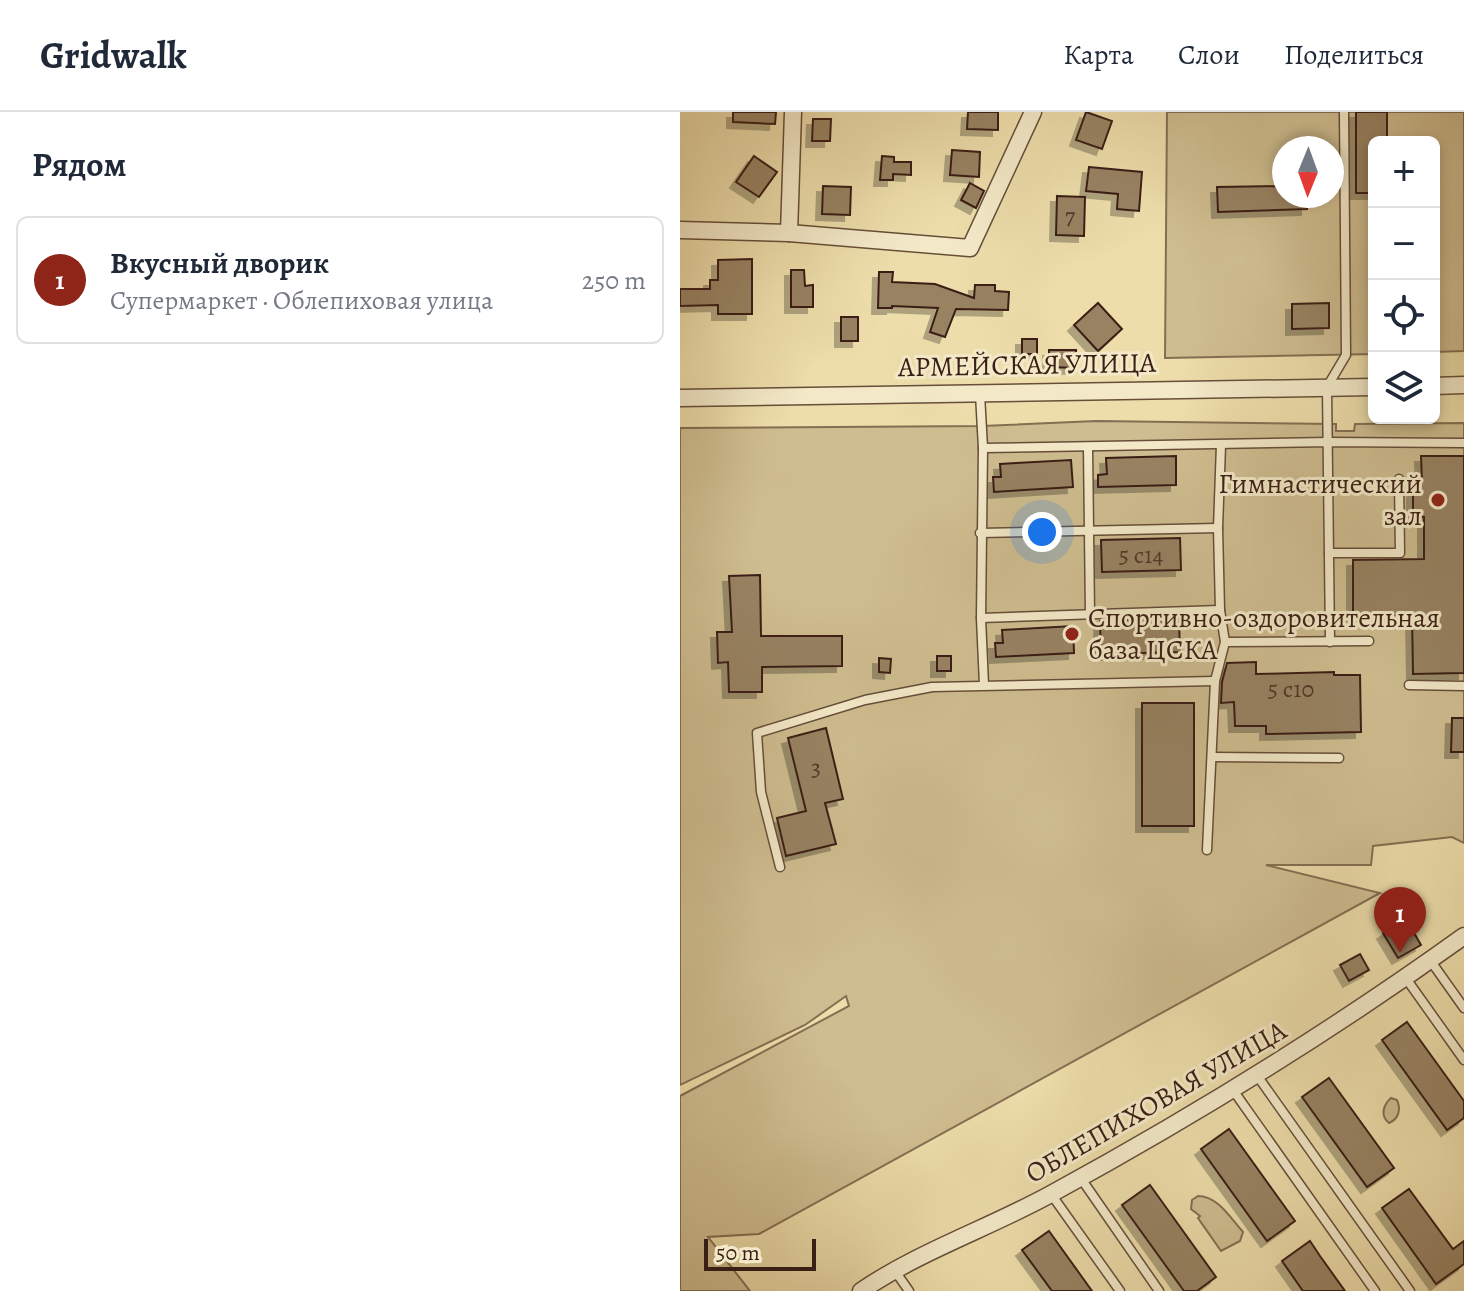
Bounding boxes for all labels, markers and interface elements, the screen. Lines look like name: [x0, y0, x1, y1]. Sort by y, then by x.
text: Gridwalk: [40, 29, 187, 81]
text: Карта: [1063, 36, 1134, 74]
text: Слои: [1178, 36, 1240, 74]
text: Поделиться: [1284, 36, 1424, 74]
north arrow: [1272, 136, 1344, 208]
map controls: [1368, 136, 1440, 424]
button: +: [1368, 136, 1440, 208]
text: Рядом: [32, 141, 126, 188]
house number: 7: [1065, 200, 1076, 232]
button: −: [1368, 208, 1440, 280]
text: Вкусный дворик: [110, 243, 329, 283]
text: 1: [55, 263, 65, 298]
text: 250 m: [582, 263, 646, 298]
button: locate: [1368, 280, 1440, 352]
text: Супермаркет · Облепиховая улица: [110, 283, 493, 318]
street label: АРМЕЙСКАЯ УЛИЦА: [897, 344, 1157, 386]
button: layers: [1368, 352, 1440, 424]
place label: Гимнастический зал: [1218, 465, 1422, 535]
marker: Гимнастический зал: [1429, 491, 1447, 509]
your location: [1022, 512, 1062, 552]
house number: 5 с14: [1119, 539, 1163, 571]
place label: Спортивно-оздоровительная база ЦСКА: [1088, 599, 1440, 669]
marker: Спортивно-оздоровительная база ЦСКА: [1063, 625, 1081, 643]
house number: 5 с10: [1268, 673, 1314, 705]
house number: 3: [811, 752, 821, 784]
pin: 1: [1374, 887, 1426, 953]
street label: ОБЛЕПИХОВАЯ УЛИЦА: [1019, 1011, 1294, 1192]
scale bar: [704, 1235, 816, 1271]
text: 50 m: [716, 1238, 760, 1268]

